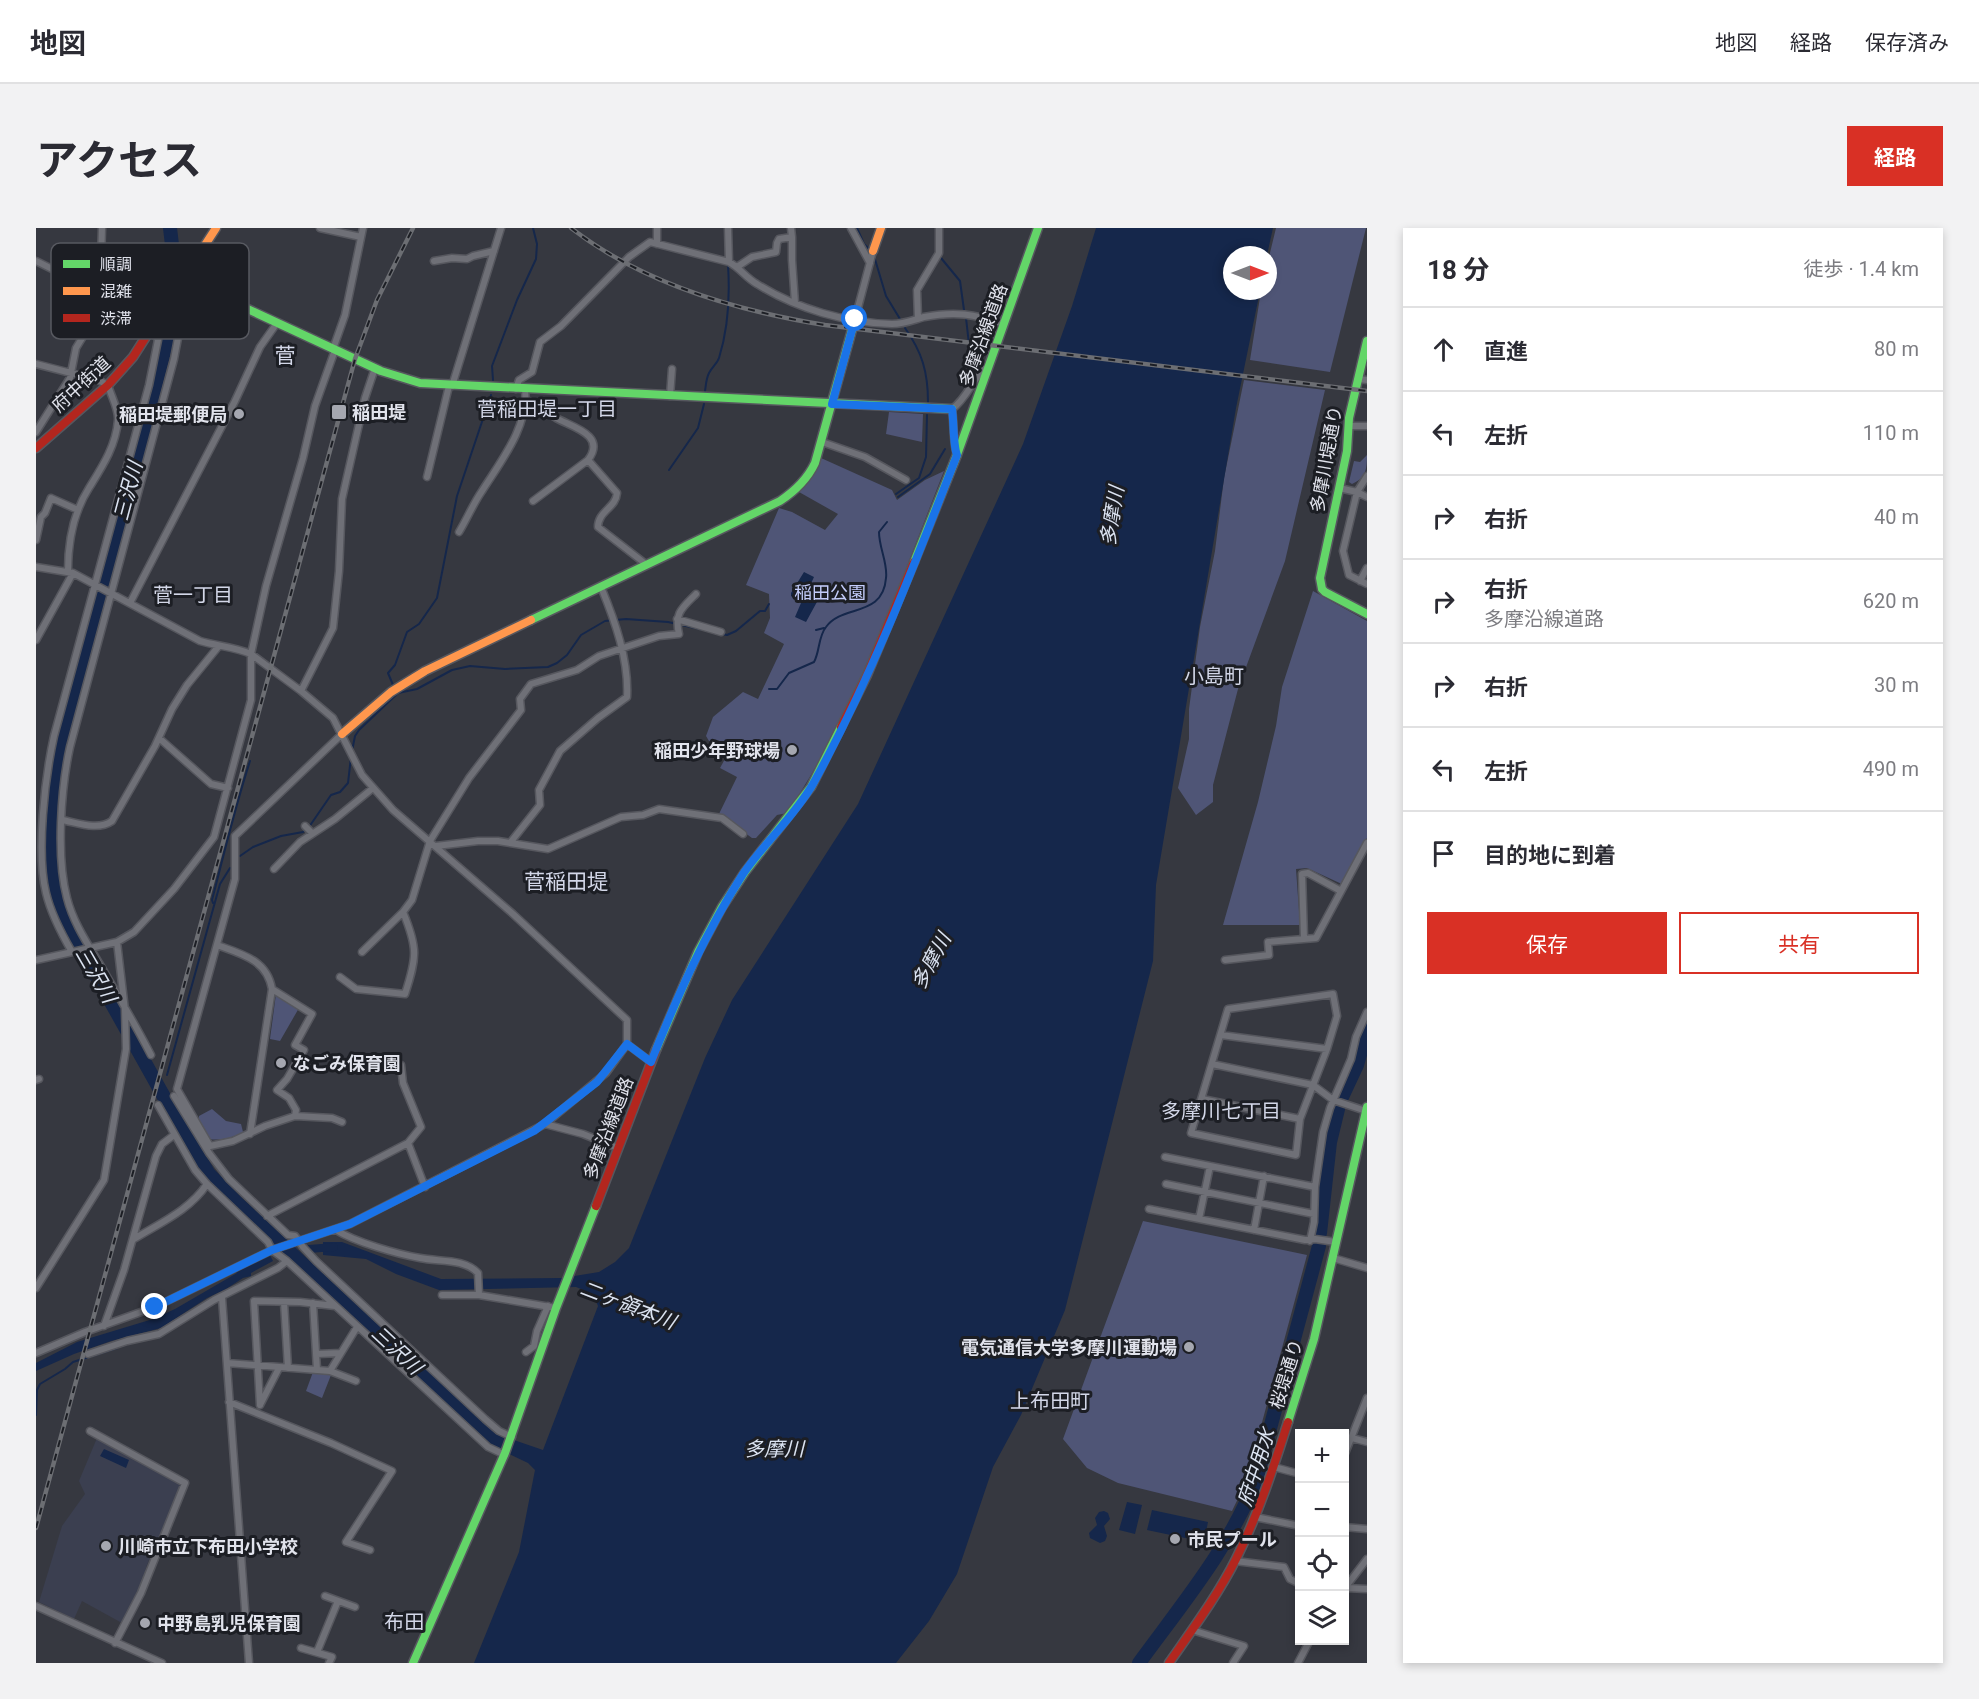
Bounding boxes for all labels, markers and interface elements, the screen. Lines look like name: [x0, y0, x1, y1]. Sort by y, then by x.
text: 地図: [30, 27, 86, 60]
text: 地図: [1715, 31, 1757, 55]
text: 経路: [1790, 31, 1832, 55]
text: 保存済み: [1865, 31, 1949, 55]
button: 経路: [1847, 126, 1943, 186]
text: アクセス: [36, 136, 202, 185]
legend: [51, 243, 249, 339]
north arrow: [1223, 246, 1277, 300]
text: 順調: [100, 255, 132, 274]
text: 18 分: [1427, 255, 1489, 285]
text: 徒歩 · 1.4 km: [1803, 257, 1919, 281]
street label: 多摩沿線道路: [955, 281, 1011, 389]
text: 混雑: [100, 282, 132, 301]
route start: [841, 305, 867, 331]
text: 渋滞: [100, 309, 132, 328]
icon: ahead: [1427, 333, 1460, 366]
text: 80 m: [1874, 337, 1919, 361]
text: 直進: [1484, 339, 1528, 364]
district label: 菅: [275, 344, 296, 368]
street label: 府中街道: [48, 352, 114, 416]
district label: 菅稲田堤一丁目: [477, 397, 617, 421]
place label: 稲田堤: [352, 402, 406, 423]
marker: 稲田堤: [330, 403, 348, 421]
place label: 稲田堤郵便局: [119, 404, 227, 425]
street label: 多摩川堤通り: [1306, 404, 1346, 514]
marker: 稲田堤郵便局: [232, 407, 246, 421]
icon: left: [1427, 417, 1460, 450]
text: 110 m: [1863, 421, 1919, 445]
text: 左折: [1484, 423, 1528, 448]
water label: 三沢川: [109, 457, 148, 523]
water label: 多摩川: [1095, 483, 1129, 548]
icon: right: [1427, 501, 1460, 534]
text: 40 m: [1874, 505, 1919, 529]
text: 右折: [1484, 507, 1528, 532]
text: 右折: [1484, 577, 1528, 602]
park label: 稲田公園: [794, 582, 866, 603]
district label: 菅一丁目: [153, 583, 233, 607]
icon: right: [1427, 585, 1460, 618]
text: 620 m: [1863, 589, 1919, 613]
text: 多摩沿線道路: [1484, 607, 1604, 631]
district label: 小島町: [1184, 664, 1244, 688]
icon: right: [1427, 669, 1460, 702]
text: 30 m: [1874, 673, 1919, 697]
text: 右折: [1484, 675, 1528, 700]
place label: 稲田少年野球場: [654, 740, 780, 761]
marker: 稲田少年野球場: [785, 743, 799, 757]
icon: left: [1427, 753, 1460, 786]
text: 490 m: [1863, 757, 1919, 781]
text: 左折: [1484, 759, 1528, 784]
icon: arrive: [1427, 837, 1460, 870]
text: 目的地に到着: [1484, 843, 1616, 868]
district label: 菅稲田堤: [524, 870, 608, 894]
button: 保存: [1427, 912, 1667, 974]
button: 共有: [1679, 912, 1919, 974]
water label: 多摩川: [906, 927, 957, 993]
water label: 三沢川: [71, 943, 122, 1009]
place label: なごみ保育園: [293, 1053, 401, 1074]
marker: なごみ保育園: [274, 1056, 288, 1070]
street label: 多摩沿線道路: [579, 1074, 637, 1182]
district label: 多摩川七丁目: [1161, 1099, 1281, 1123]
water label: 二ヶ領本川: [577, 1276, 681, 1335]
route end: [141, 1293, 167, 1319]
water label: 三沢川: [367, 1321, 429, 1381]
place label: 電気通信大学多摩川運動場: [961, 1337, 1177, 1358]
street label: 桜堤通り: [1265, 1337, 1307, 1411]
marker: 電気通信大学多摩川運動場: [1182, 1340, 1196, 1354]
district label: 上布田町: [1010, 1389, 1090, 1413]
water label: 府中用水: [1232, 1423, 1280, 1509]
map controls: [1295, 1429, 1349, 1645]
button: +: [1295, 1429, 1349, 1483]
water label: 多摩川: [744, 1437, 806, 1461]
button: −: [1295, 1483, 1349, 1537]
place label: 市民プール: [1187, 1529, 1277, 1550]
marker: 市民プール: [1168, 1532, 1182, 1546]
place label: 川崎市立下布田小学校: [118, 1536, 298, 1557]
button: locate: [1295, 1537, 1349, 1591]
marker: 川崎市立下布田小学校: [99, 1539, 113, 1553]
button: layers: [1295, 1591, 1349, 1645]
district label: 布田: [384, 1610, 424, 1634]
place label: 中野島乳児保育園: [157, 1613, 301, 1634]
marker: 中野島乳児保育園: [138, 1616, 152, 1630]

